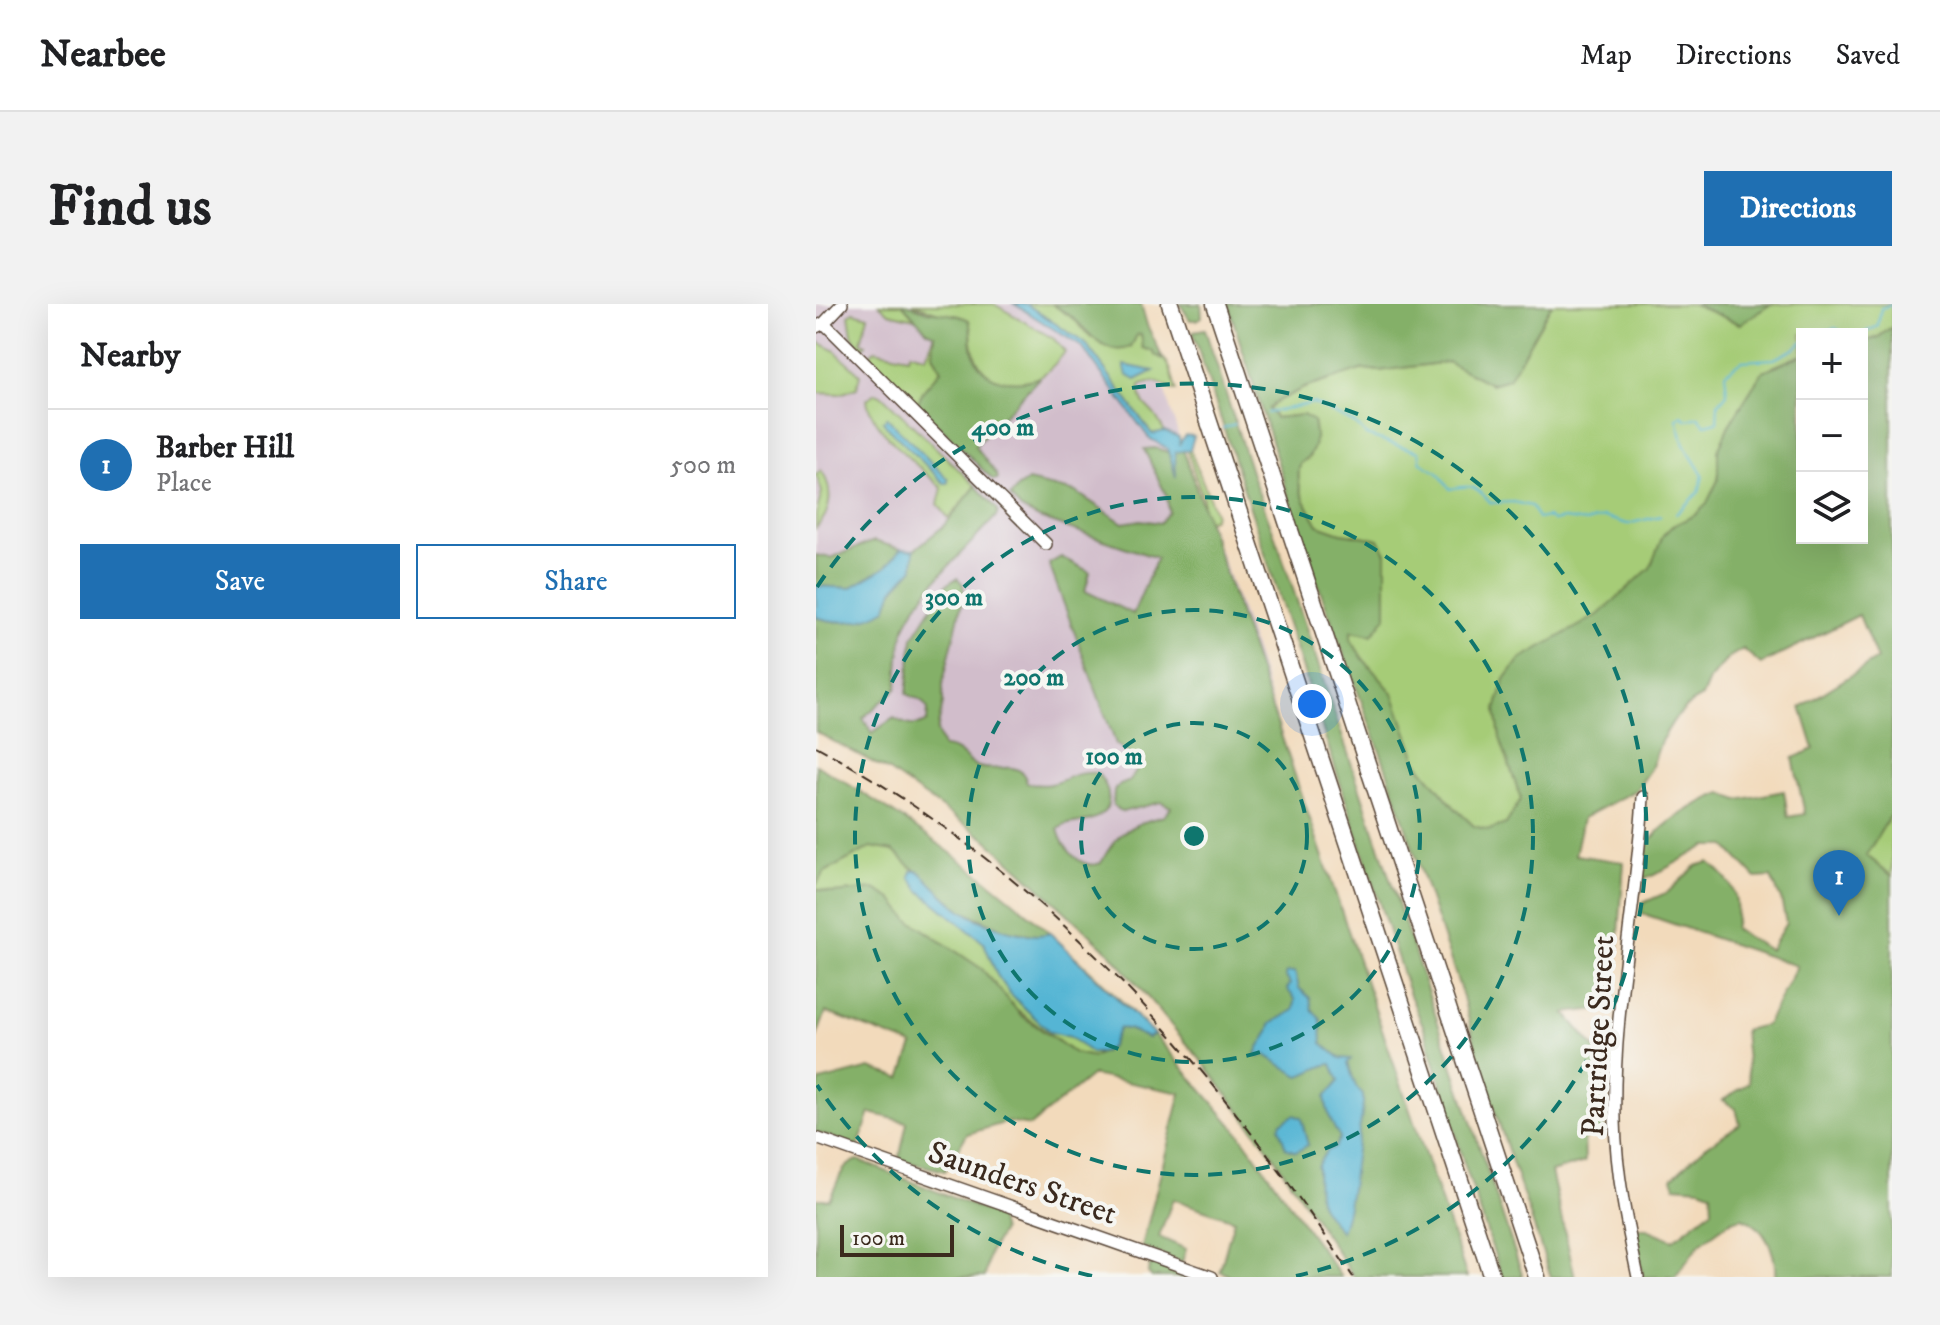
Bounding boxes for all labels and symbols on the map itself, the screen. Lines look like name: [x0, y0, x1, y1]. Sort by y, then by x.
text: 400 m: [972, 413, 1034, 443]
text: 300 m: [925, 583, 983, 613]
text: 200 m: [1004, 663, 1064, 693]
your location: [1292, 684, 1332, 724]
text: 100 m: [1085, 742, 1143, 772]
centre of rings: [1180, 822, 1208, 850]
pin: 1: [1813, 850, 1865, 916]
street label: Partridge Street: [1574, 934, 1624, 1138]
street label: Saunders Street: [923, 1133, 1122, 1235]
scale bar: [840, 1221, 954, 1257]

